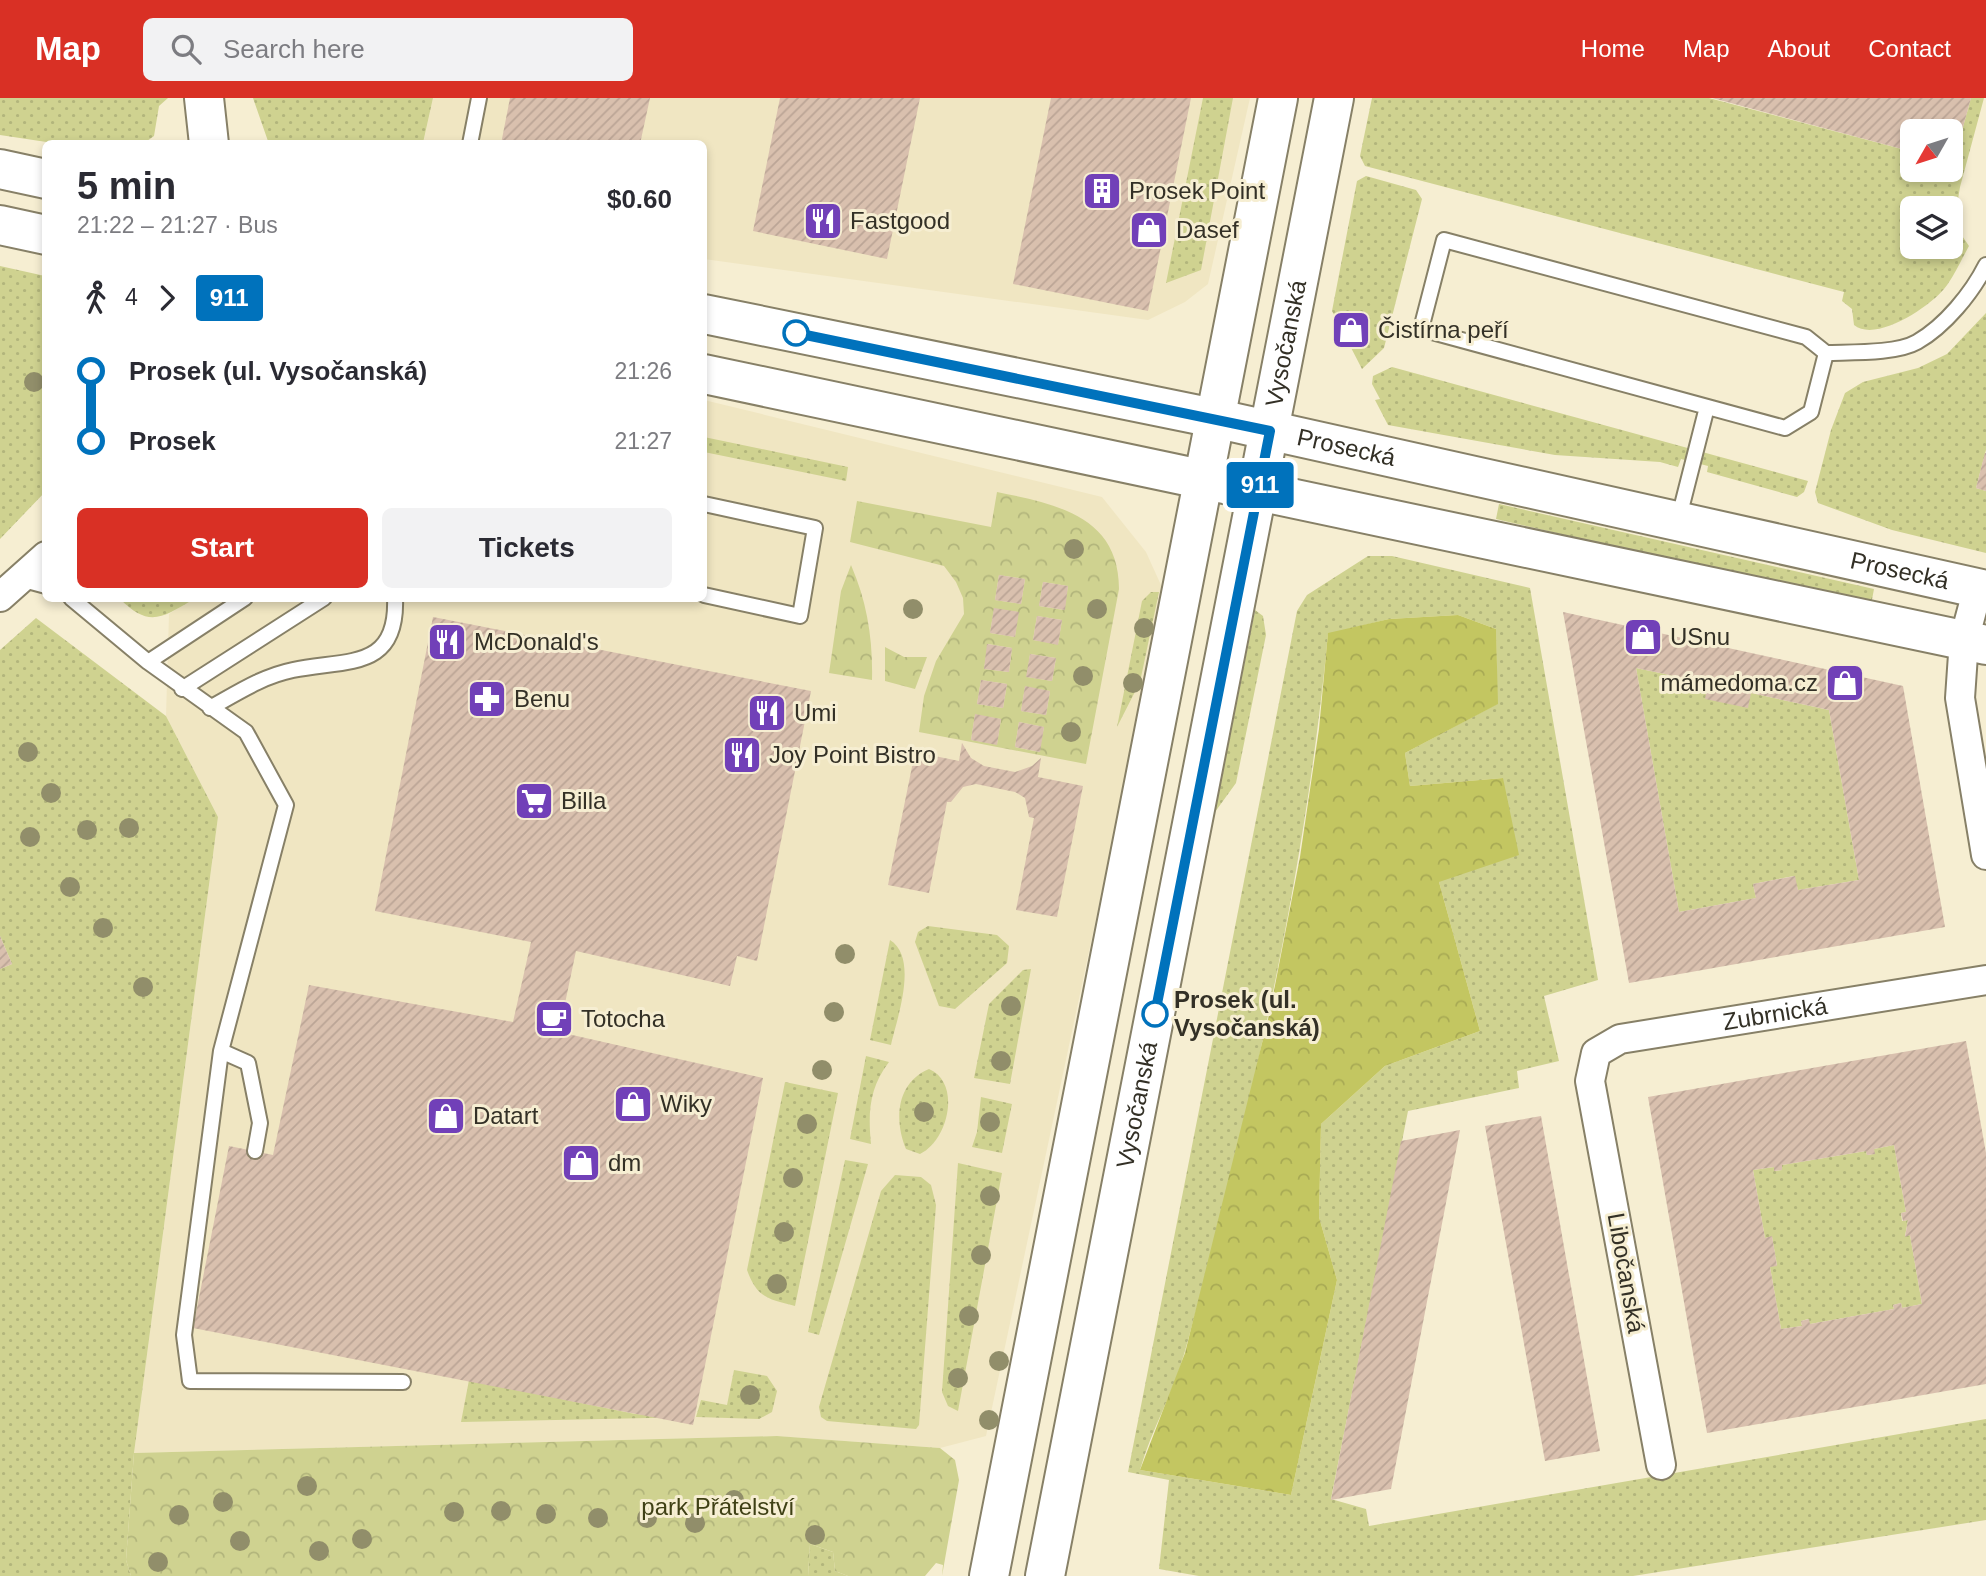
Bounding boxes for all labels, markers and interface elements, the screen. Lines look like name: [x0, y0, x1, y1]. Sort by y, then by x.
search box: [143, 18, 633, 81]
text: Map: [35, 30, 101, 67]
icon: search: [167, 30, 205, 68]
text: Search here: [223, 34, 365, 64]
text: Home: [1581, 35, 1645, 62]
text: Map: [1683, 35, 1730, 62]
text: About: [1768, 35, 1830, 62]
text: Contact: [1868, 35, 1951, 62]
north arrow: [1900, 119, 1964, 182]
map controls: [1900, 119, 1963, 259]
text: 5 min: [77, 165, 176, 207]
building icon: Prosek Point: [1081, 170, 1123, 212]
place label: Prosek Point: [1129, 177, 1265, 204]
text: $0.60: [607, 184, 672, 214]
button: layers: [1900, 196, 1963, 259]
restaurant icon: Fastgood: [802, 200, 844, 242]
place label: Fastgood: [850, 207, 950, 234]
shop icon: Dasef: [1128, 209, 1170, 251]
text: 21:22 – 21:27 · Bus: [77, 212, 278, 238]
place label: Dasef: [1176, 216, 1239, 243]
street label: Vysočanská: [1260, 277, 1311, 409]
icon: walk: [77, 279, 115, 317]
icon: forward: [148, 279, 186, 317]
text: 4: [125, 284, 138, 310]
text: 911: [210, 284, 249, 311]
shop icon: Čistírna peří: [1330, 309, 1372, 351]
place label: Čistírna peří: [1378, 316, 1509, 343]
unlabelled marker: [783, 320, 809, 346]
text: Prosek (ul. Vysočanská): [129, 356, 427, 386]
text: 21:26: [614, 358, 672, 384]
street label: Prosecká: [1295, 423, 1399, 471]
text: Prosek: [129, 426, 216, 456]
text: 21:27: [614, 428, 672, 454]
line badge: 911: [1220, 462, 1300, 508]
text: 911: [1241, 471, 1279, 498]
button: Start: [77, 508, 368, 588]
button: Tickets: [382, 508, 672, 588]
street label: Prosecká: [1848, 546, 1952, 594]
shop icon: USnu: [1622, 616, 1664, 658]
restaurant icon: McDonald's: [426, 621, 468, 663]
place label: USnu: [1670, 623, 1730, 650]
place label: McDonald's: [474, 628, 599, 655]
shop icon: mámedoma.cz: [1824, 662, 1866, 704]
place label: mámedoma.cz: [1661, 669, 1818, 696]
pharmacy icon: Benu: [466, 678, 508, 720]
place label: Benu: [514, 685, 570, 712]
restaurant icon: Umi: [746, 692, 788, 734]
place label: Umi: [794, 699, 837, 726]
restaurant icon: Joy Point Bistro: [721, 734, 763, 776]
place label: Joy Point Bistro: [769, 741, 936, 768]
supermarket icon: Billa: [513, 780, 555, 822]
place label: Billa: [561, 787, 607, 814]
place label: Prosek (ul. Vysočanská): [1174, 986, 1320, 1041]
street label: Zubrnická: [1721, 992, 1830, 1035]
cafe icon: Totocha: [533, 998, 575, 1040]
marker: Prosek (ul. Vysočanská): [1142, 1001, 1168, 1027]
place label: Totocha: [581, 1005, 666, 1032]
street label: Vysočanská: [1111, 1039, 1162, 1171]
shop icon: Wiky: [612, 1083, 654, 1125]
place label: Wiky: [660, 1090, 712, 1117]
shop icon: Datart: [425, 1095, 467, 1137]
place label: Datart: [473, 1102, 539, 1129]
shop icon: dm: [560, 1142, 602, 1184]
place label: dm: [608, 1149, 641, 1176]
street label: Libočanská: [1603, 1211, 1650, 1336]
park label: park Přátelství: [641, 1493, 795, 1520]

